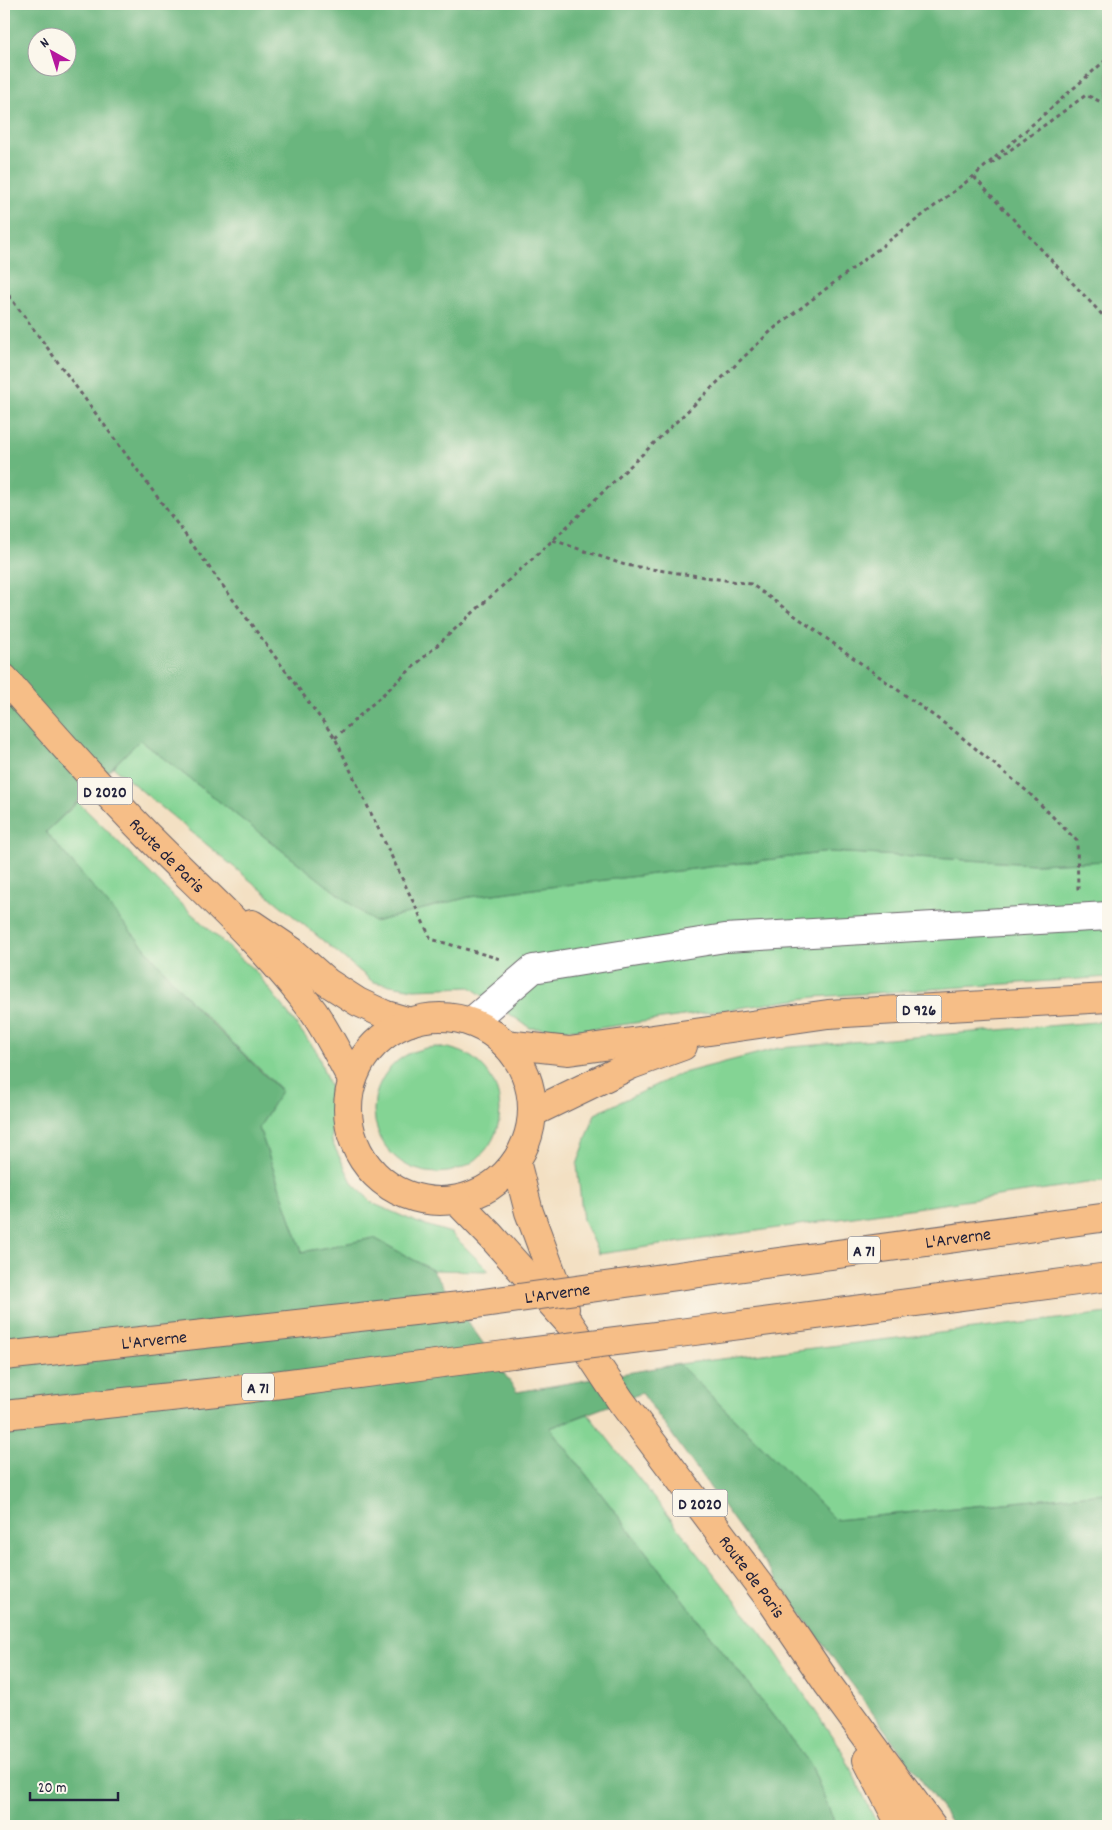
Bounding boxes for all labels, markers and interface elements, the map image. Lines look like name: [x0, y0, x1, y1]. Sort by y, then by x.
north arrow: [28, 28, 78, 78]
text: N: [36, 33, 54, 53]
road number: D 2020: [78, 778, 132, 804]
street label: Route de Paris: [122, 813, 209, 900]
road number: D 926: [896, 996, 942, 1022]
street label: L'Arverne: [924, 1223, 993, 1257]
road number: A 71: [848, 1236, 880, 1264]
street label: L'Arverne: [523, 1278, 592, 1312]
street label: L'Arverne: [120, 1326, 189, 1358]
road number: A 71: [242, 1374, 274, 1400]
road number: D 2020: [672, 1490, 728, 1516]
street label: Route de Paris: [711, 1531, 790, 1624]
scale bar: [30, 1770, 118, 1802]
text: 20 m: [38, 1778, 66, 1800]

